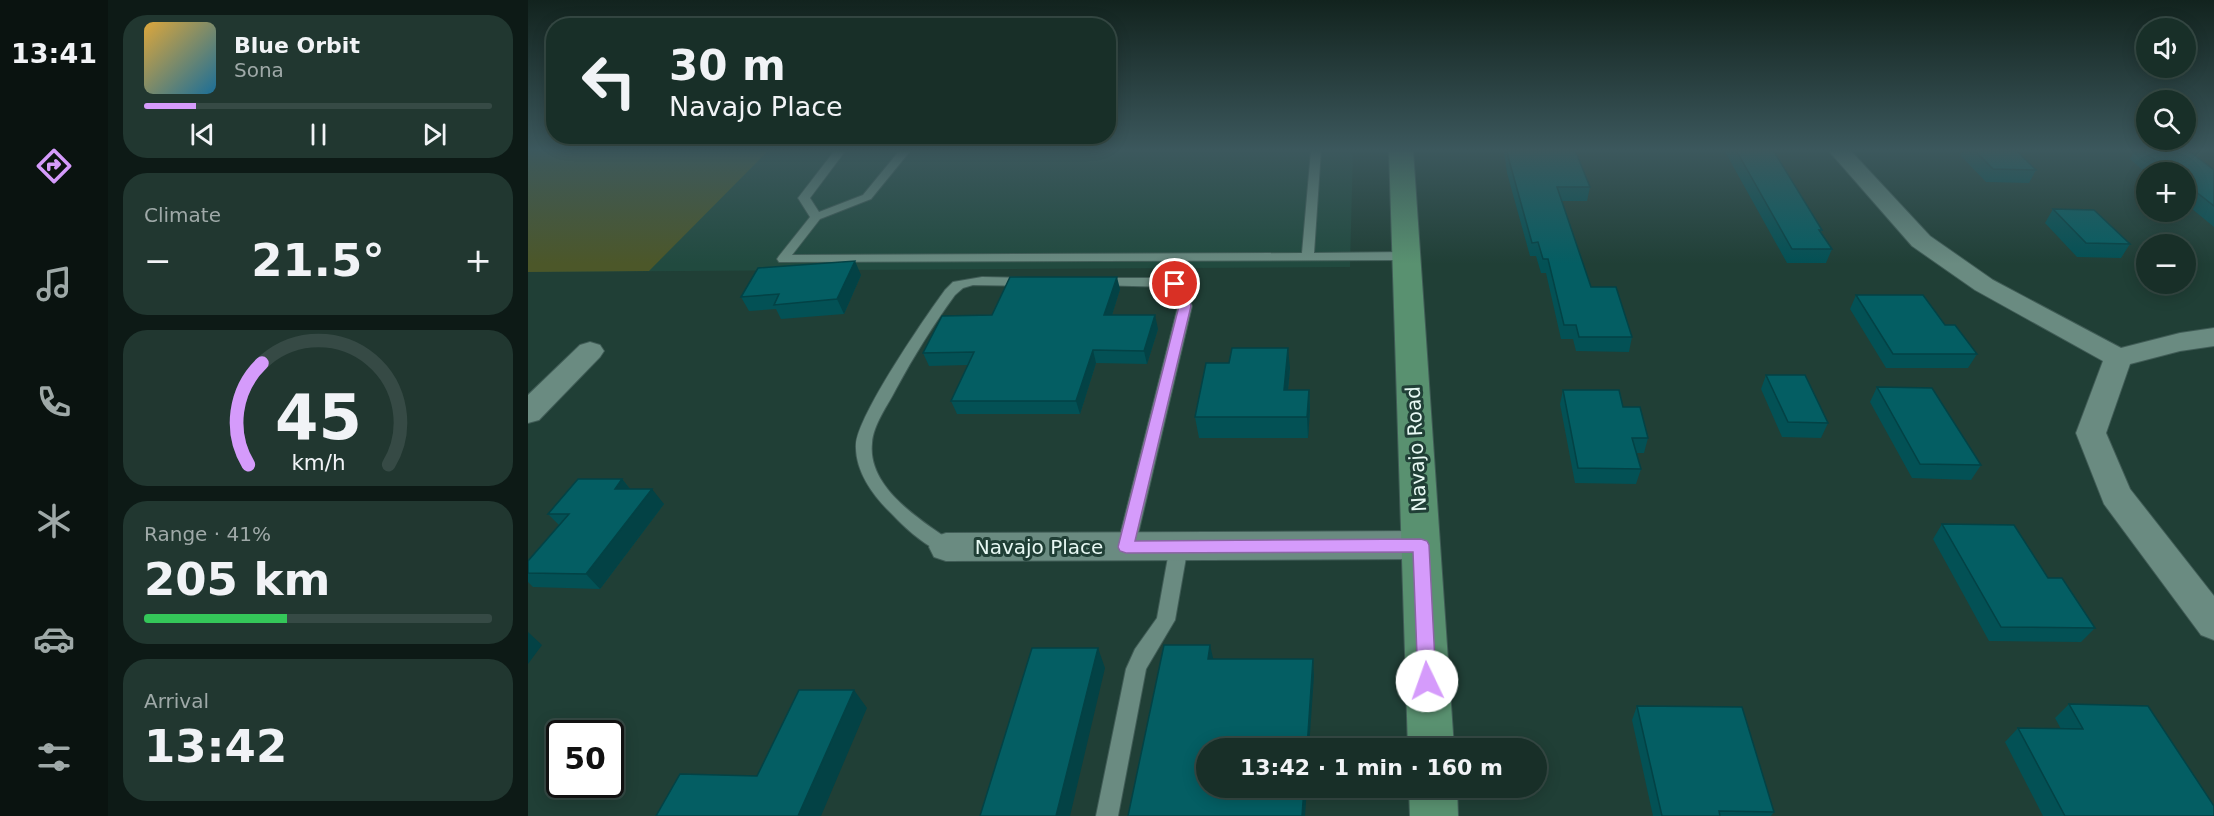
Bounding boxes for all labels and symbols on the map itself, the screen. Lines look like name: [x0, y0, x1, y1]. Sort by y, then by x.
pin: [1149, 258, 1200, 309]
street label: Navajo Road: [1401, 386, 1431, 512]
street label: Navajo Place: [975, 535, 1103, 559]
position arrow: [1395, 649, 1459, 713]
speed limit sign: 50: [546, 720, 624, 798]

